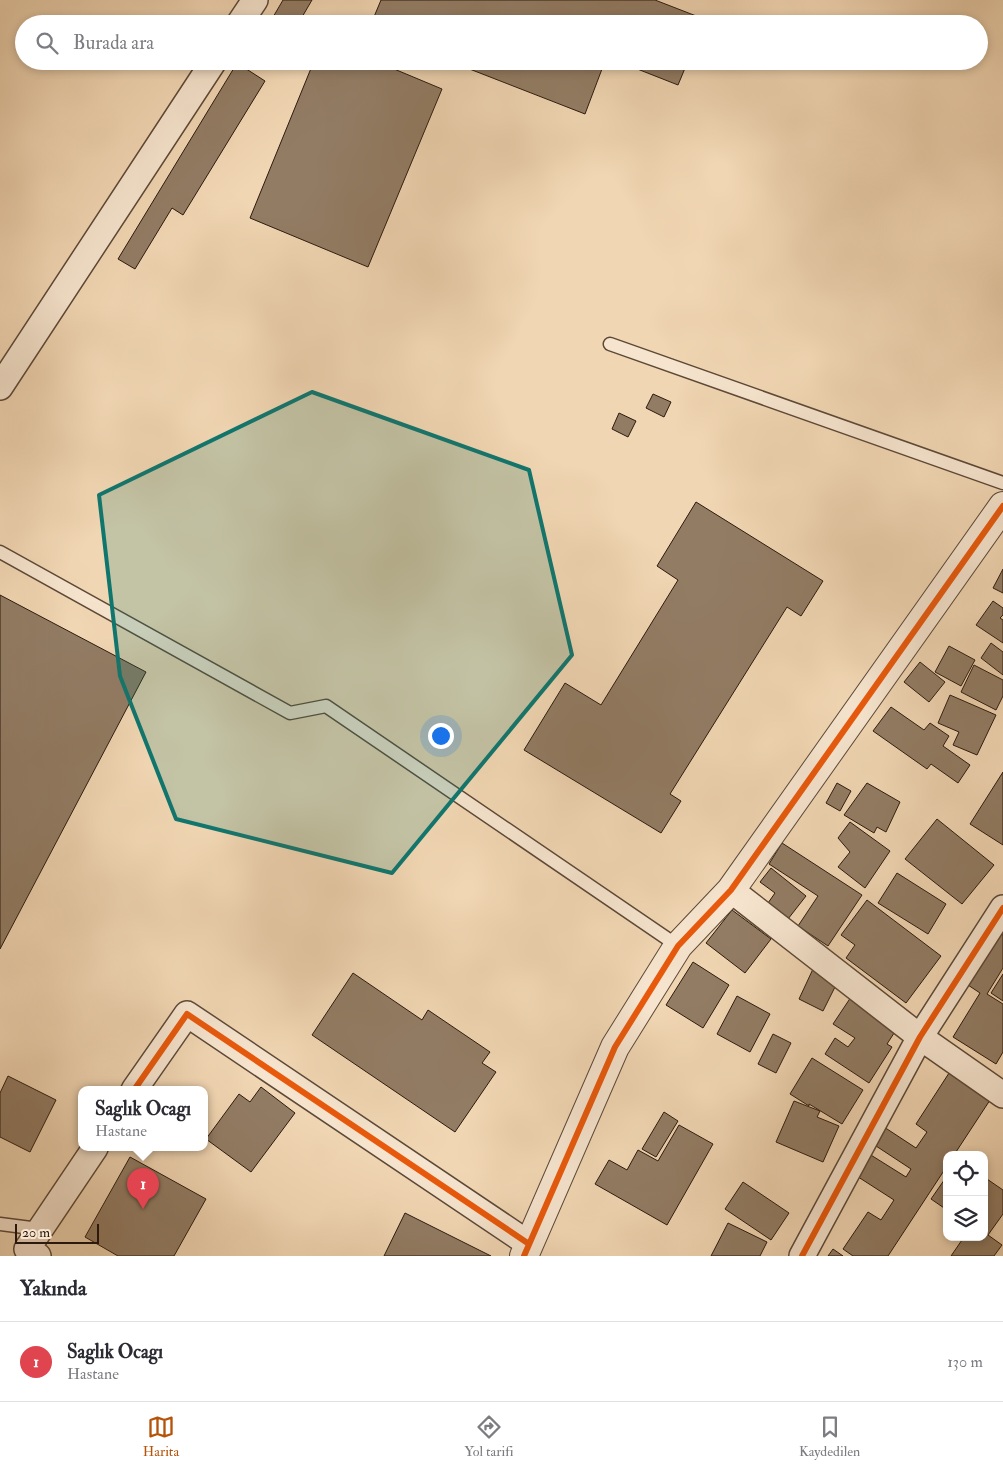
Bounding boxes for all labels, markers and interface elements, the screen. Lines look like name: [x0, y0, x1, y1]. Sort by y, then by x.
search box: [15, 15, 988, 70]
icon: search: [33, 29, 61, 57]
text: Burada ara: [73, 31, 154, 55]
your location: [428, 723, 454, 749]
popup: [78, 1086, 208, 1151]
text: Saglık Ocagı: [95, 1097, 191, 1121]
text: Hastane: [95, 1121, 147, 1141]
map controls: [943, 1151, 988, 1241]
button: locate: [943, 1151, 988, 1196]
pin: 1: [127, 1168, 159, 1209]
button: layers: [943, 1196, 988, 1241]
scale bar: [15, 1221, 99, 1244]
text: 20 m: [22, 1224, 50, 1241]
text: Yakında: [20, 1275, 87, 1302]
text: Saglık Ocagı: [67, 1340, 163, 1364]
text: 1: [33, 1352, 39, 1372]
text: 130 m: [947, 1352, 983, 1372]
text: Hastane: [67, 1364, 119, 1384]
tab: Harita: [143, 1413, 179, 1460]
tab: Yol tarifi: [465, 1413, 514, 1460]
tab: Kaydedilen: [799, 1413, 860, 1460]

